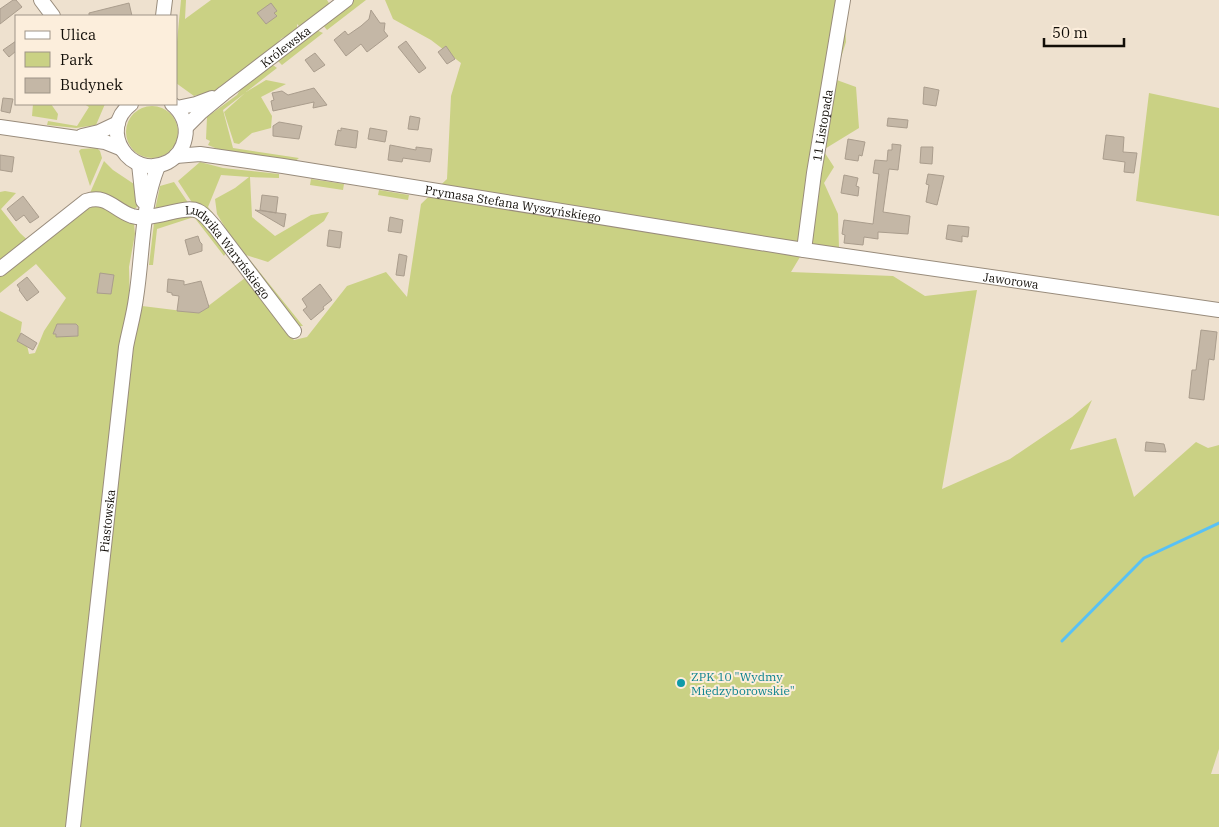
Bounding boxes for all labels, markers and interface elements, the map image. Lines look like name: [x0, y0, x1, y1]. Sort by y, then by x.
legend: [15, 15, 178, 105]
scale bar: [1044, 15, 1124, 47]
street label: Królewska: [257, 22, 314, 70]
text: 50 m: [1052, 23, 1088, 42]
text: Ulica: [60, 25, 96, 44]
text: Park: [60, 50, 93, 69]
text: Budynek: [60, 75, 123, 94]
street label: 11 Listopada: [809, 88, 835, 162]
street label: Prymasa Stefana Wyszyńskiego: [424, 182, 602, 225]
street label: Ludwika Waryńskiego: [185, 202, 274, 302]
street label: Jaworowa: [983, 269, 1040, 291]
street label: Piastowska: [96, 488, 118, 553]
place label: ZPK 10 "Wydmy Międzyborowskie": [691, 669, 795, 698]
marker: ZPK 10 "Wydmy Międzyborowskie": [675, 677, 687, 689]

